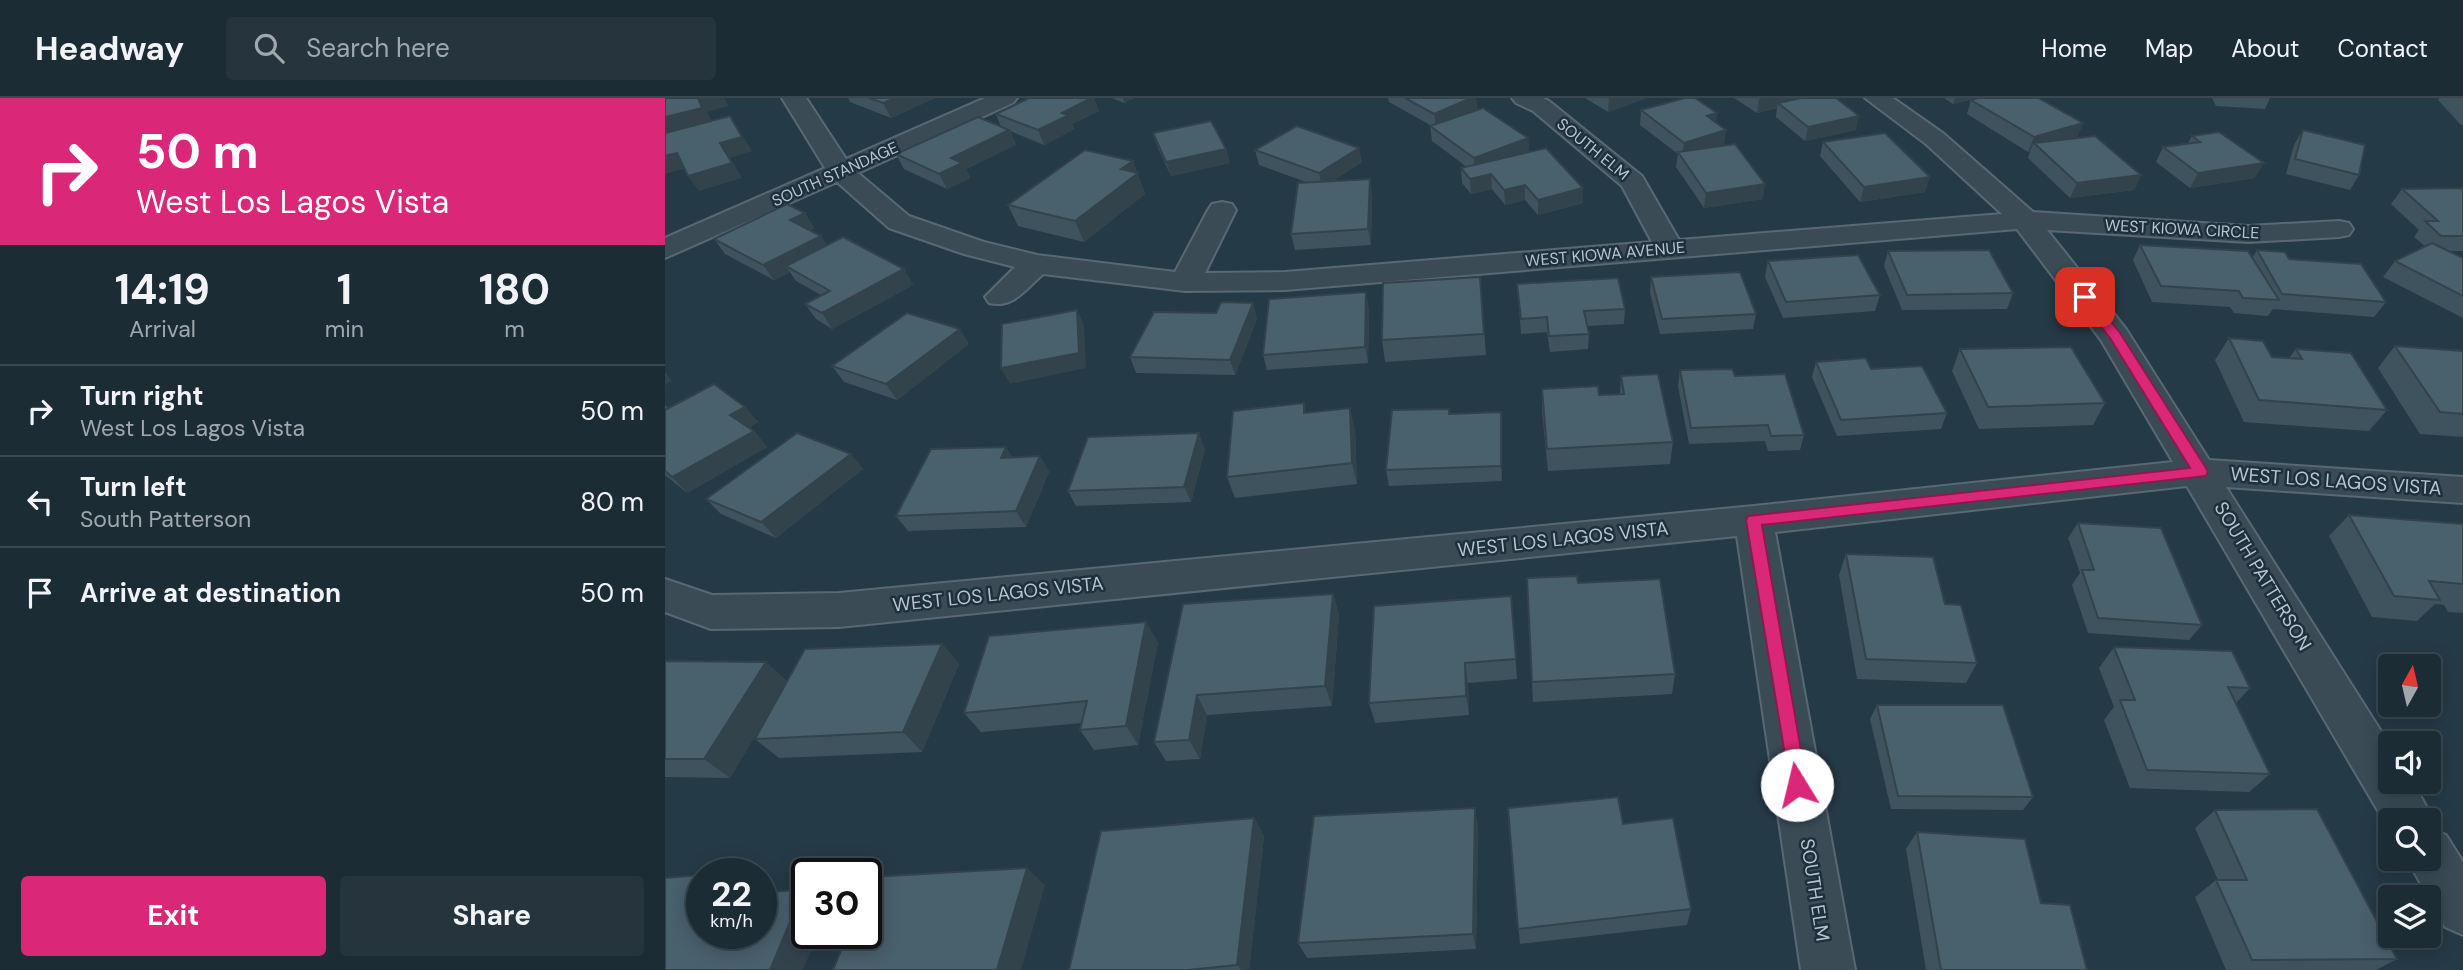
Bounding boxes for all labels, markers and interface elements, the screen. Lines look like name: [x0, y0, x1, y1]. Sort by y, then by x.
search box: [226, 17, 716, 80]
text: Headway: [35, 27, 184, 70]
icon: search: [250, 29, 288, 67]
text: Search here: [306, 31, 450, 65]
text: Home: [2041, 33, 2107, 64]
text: Map: [2145, 33, 2193, 64]
text: About: [2231, 33, 2300, 64]
text: Contact: [2338, 33, 2428, 64]
street label: SOUTH ELM: [1553, 113, 1633, 185]
text: 50 m: [136, 119, 259, 183]
icon: right: [21, 126, 112, 217]
street label: SOUTH STANDAGE: [769, 137, 901, 211]
text: West Los Lagos Vista: [136, 181, 449, 223]
street label: WEST KIOWA CIRCLE: [2104, 214, 2260, 244]
street label: WEST KIOWA AVENUE: [1524, 237, 1686, 271]
text: 14:19: [115, 262, 210, 317]
text: 1: [337, 262, 352, 317]
text: 180: [479, 262, 550, 317]
pin: [2055, 267, 2115, 327]
icon: arrive: [2066, 278, 2104, 316]
text: Arrival: [129, 314, 196, 344]
text: min: [325, 314, 364, 344]
text: m: [504, 314, 525, 344]
text: Turn right: [80, 379, 204, 413]
icon: right: [21, 392, 59, 430]
text: 50 m: [580, 394, 644, 428]
text: West Los Lagos Vista: [80, 413, 305, 443]
street label: WEST LOS LAGOS VISTA: [2229, 461, 2443, 501]
text: Turn left: [80, 470, 187, 504]
icon: left: [21, 483, 59, 521]
text: 80 m: [580, 485, 644, 519]
street label: SOUTH PATTERSON: [2209, 497, 2317, 655]
text: South Patterson: [80, 504, 251, 534]
street label: WEST LOS LAGOS VISTA: [1456, 515, 1670, 563]
street label: WEST LOS LAGOS VISTA: [891, 570, 1105, 618]
icon: arrive: [21, 574, 59, 612]
text: Arrive at destination: [80, 576, 341, 610]
text: 50 m: [580, 576, 644, 610]
north arrow: [2378, 654, 2441, 718]
map controls: [2378, 654, 2441, 948]
button: sound: [2378, 731, 2441, 794]
position arrow: [1760, 748, 1834, 822]
button: search: [2378, 808, 2441, 871]
street label: SOUTH ELM: [1795, 837, 1835, 943]
speed limit sign: 30: [791, 858, 882, 949]
text: 22: [711, 871, 752, 917]
button: Exit: [21, 876, 326, 956]
button: Share: [340, 876, 644, 956]
button: layers: [2378, 885, 2441, 948]
text: km/h: [710, 909, 753, 933]

